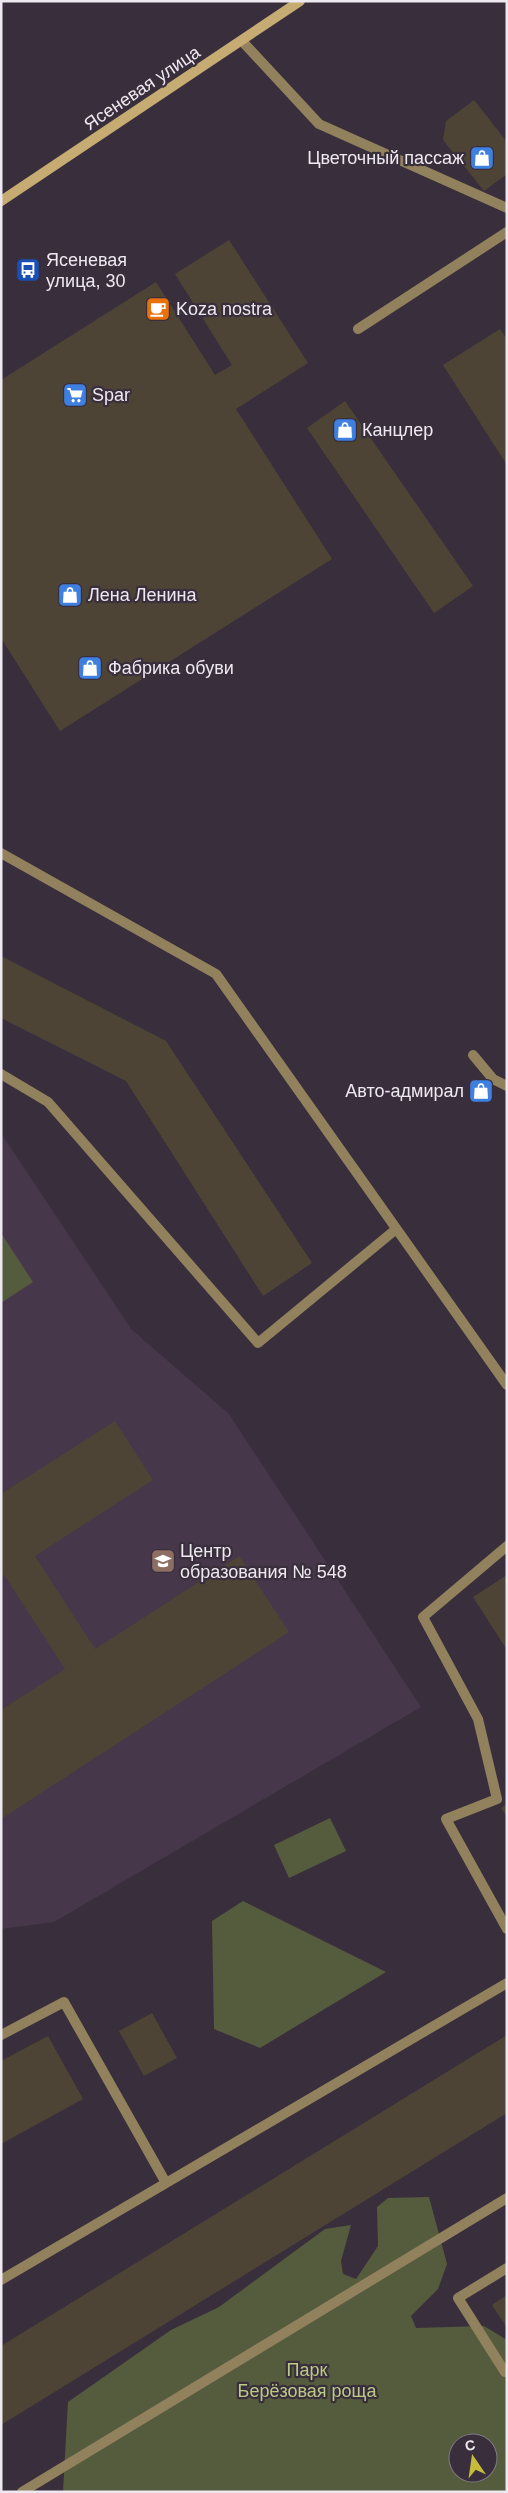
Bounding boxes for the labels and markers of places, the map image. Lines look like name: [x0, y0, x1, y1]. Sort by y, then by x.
shop icon: Цветочный пассаж: [469, 145, 495, 171]
place label: Цветочный пассаж: [307, 148, 464, 168]
place label: Ясеневая улица, 30: [46, 250, 127, 291]
bus stop icon: Ясеневая улица, 30: [15, 257, 41, 283]
cafe icon: Koza nostra: [145, 296, 171, 322]
place label: Koza nostra: [176, 299, 273, 319]
supermarket icon: Spar: [62, 382, 88, 408]
place label: Spar: [92, 385, 130, 405]
shop icon: Канцлер: [332, 417, 358, 443]
place label: Канцлер: [362, 420, 433, 440]
shop icon: Лена Ленина: [57, 582, 83, 608]
place label: Лена Ленина: [88, 585, 198, 605]
shop icon: Фабрика обуви: [77, 655, 103, 681]
place label: Фабрика обуви: [108, 658, 234, 678]
shop icon: Авто-адмирал: [468, 1078, 494, 1104]
place label: Авто-адмирал: [345, 1081, 464, 1101]
place label: Центр образования № 548: [180, 1541, 347, 1582]
school or university icon: Центр образования № 548: [150, 1548, 176, 1574]

